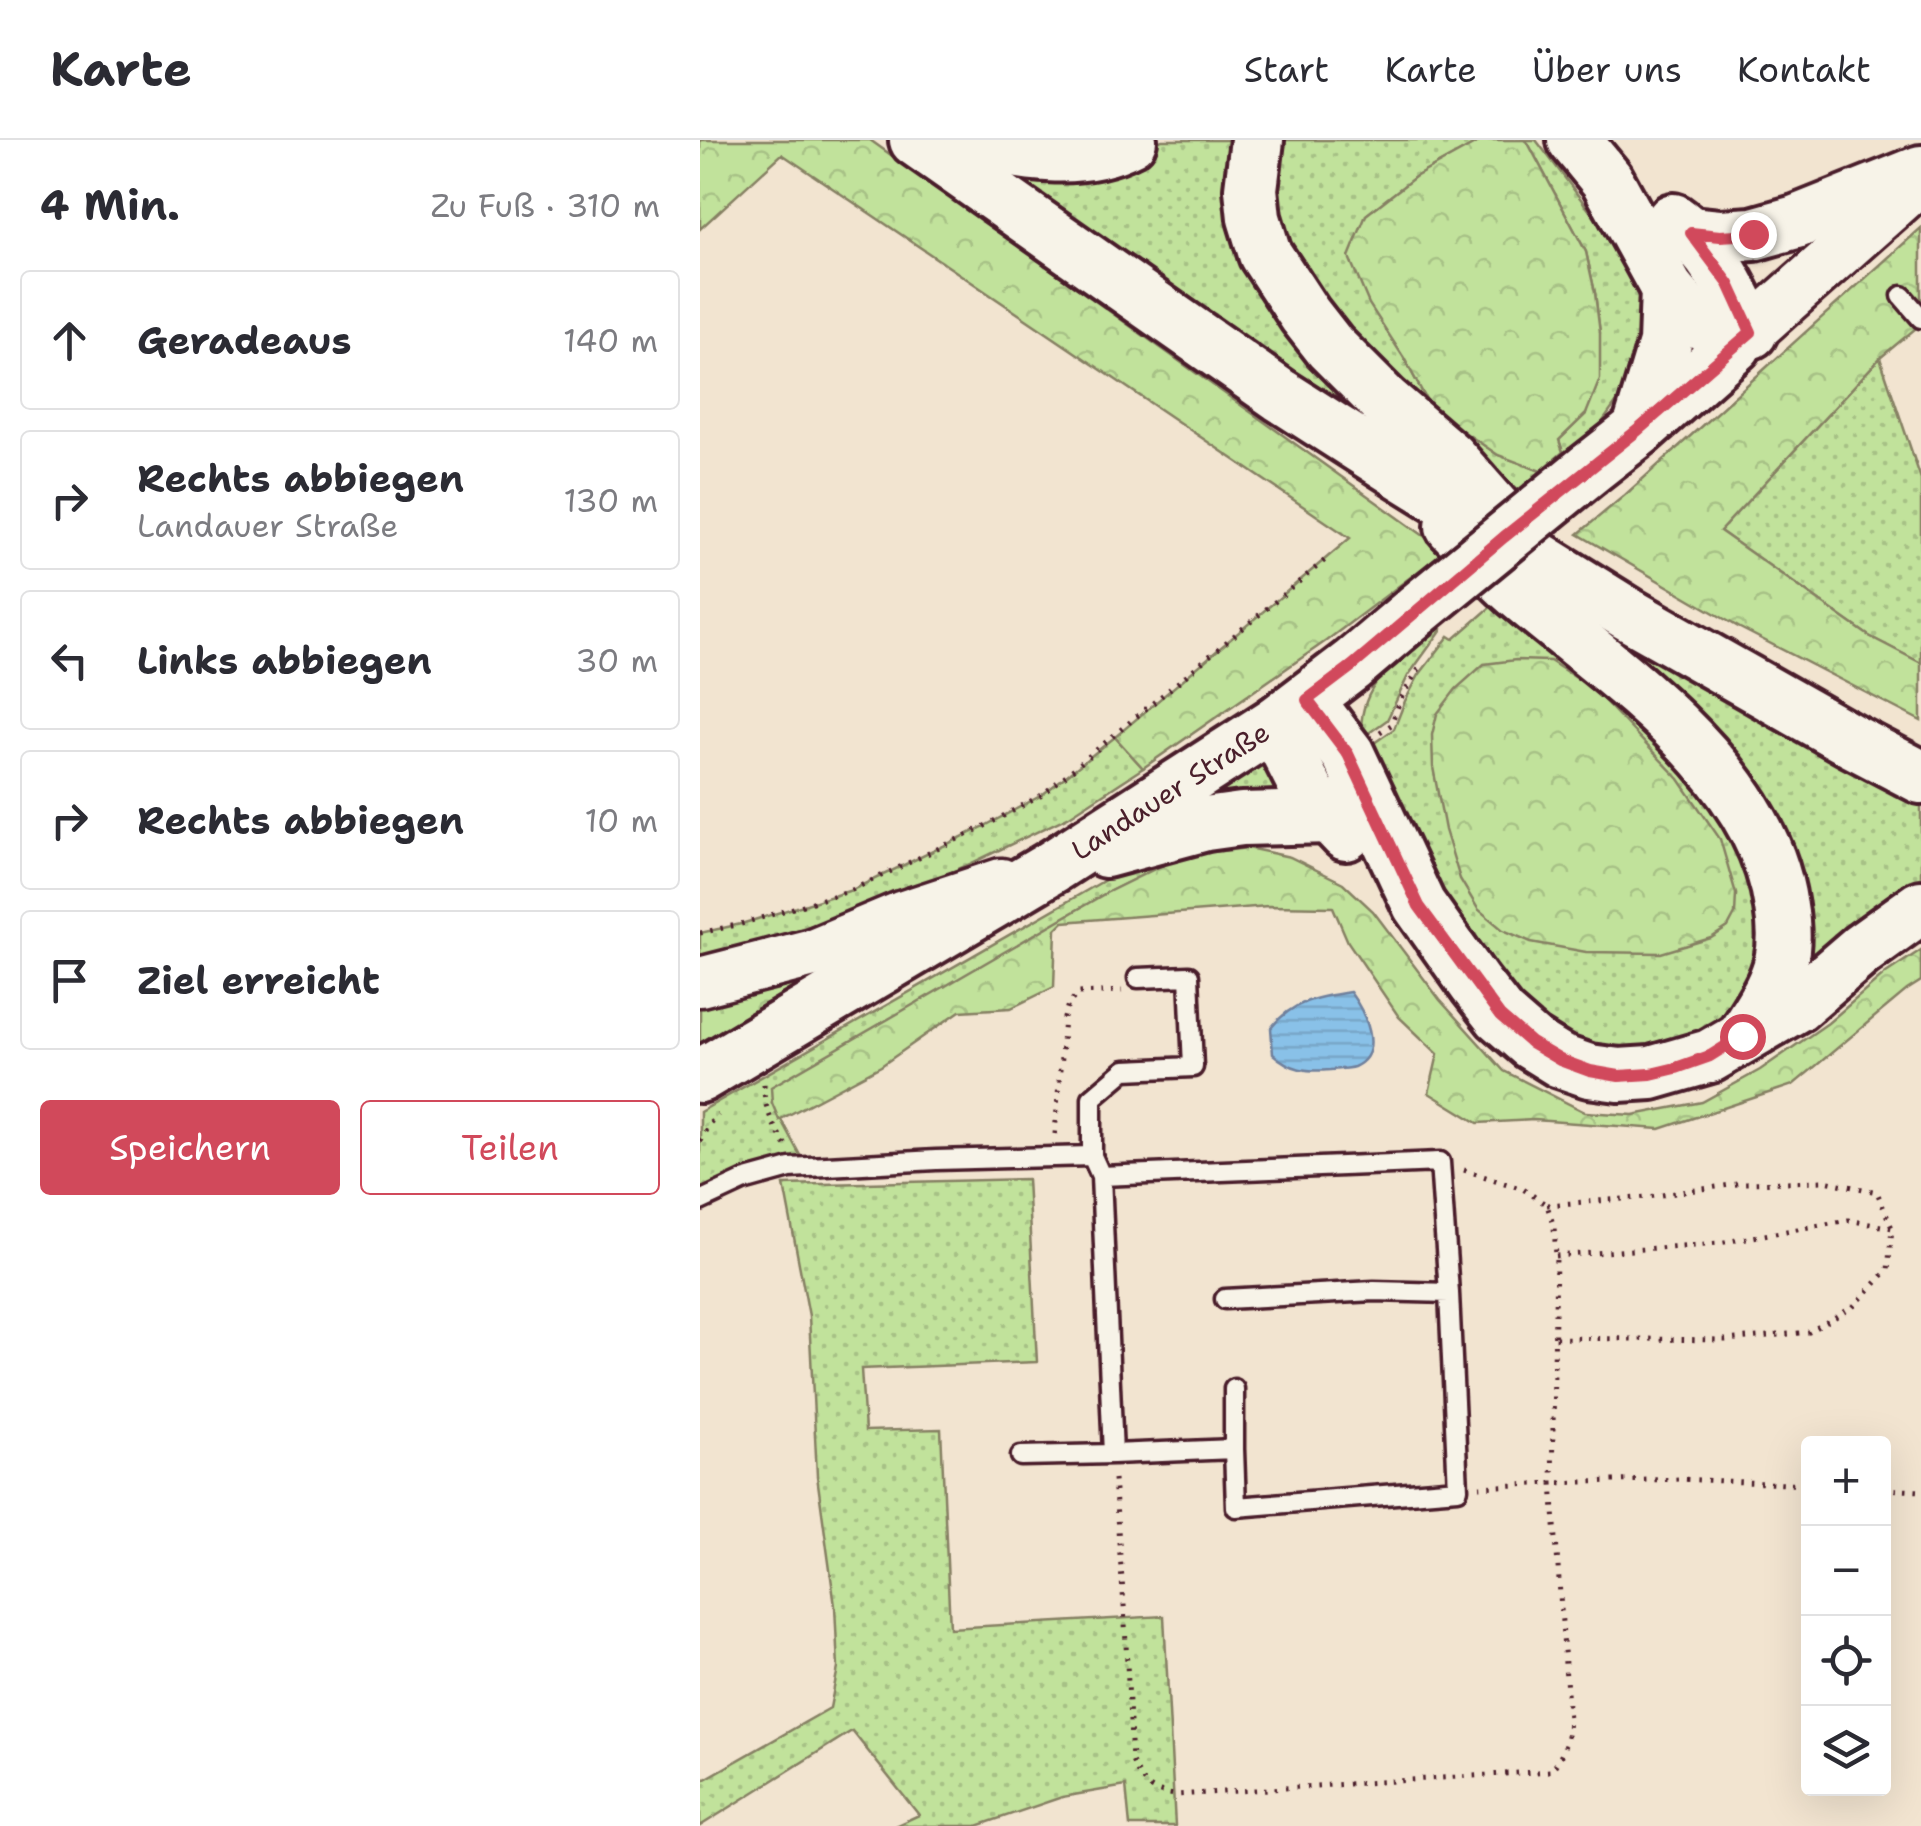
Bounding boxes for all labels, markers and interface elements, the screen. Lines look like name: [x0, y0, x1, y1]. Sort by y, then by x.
text: Karte: [50, 37, 192, 101]
text: Start: [1244, 46, 1329, 93]
text: Karte: [1384, 46, 1477, 93]
text: Über uns: [1532, 46, 1682, 93]
text: Kontakt: [1737, 46, 1871, 93]
text: 4 Min.: [40, 177, 180, 233]
text: Zu Fuß · 310 m: [431, 184, 660, 227]
route end: [1731, 212, 1777, 258]
icon: ahead: [42, 313, 97, 368]
text: Geradeaus: [137, 315, 352, 366]
text: 140 m: [563, 319, 658, 362]
text: Rechts abbiegen: [137, 453, 464, 504]
icon: right: [42, 473, 97, 528]
text: 130 m: [563, 479, 658, 522]
text: Landauer Straße: [137, 504, 398, 547]
icon: left: [42, 633, 97, 688]
text: Links abbiegen: [137, 635, 432, 686]
text: 30 m: [575, 639, 658, 682]
street label: Landauer Straße: [1064, 713, 1277, 869]
icon: right: [42, 793, 97, 848]
text: Rechts abbiegen: [137, 795, 464, 846]
text: 10 m: [585, 799, 658, 842]
icon: arrive: [42, 953, 97, 1008]
text: Ziel erreicht: [137, 955, 380, 1006]
route start: [1720, 1014, 1766, 1060]
button: Speichern: [40, 1100, 340, 1195]
button: Teilen: [360, 1100, 660, 1195]
map controls: [1801, 1436, 1891, 1796]
button: +: [1801, 1436, 1891, 1526]
button: −: [1801, 1526, 1891, 1616]
button: locate: [1801, 1616, 1891, 1706]
button: layers: [1801, 1706, 1891, 1796]

